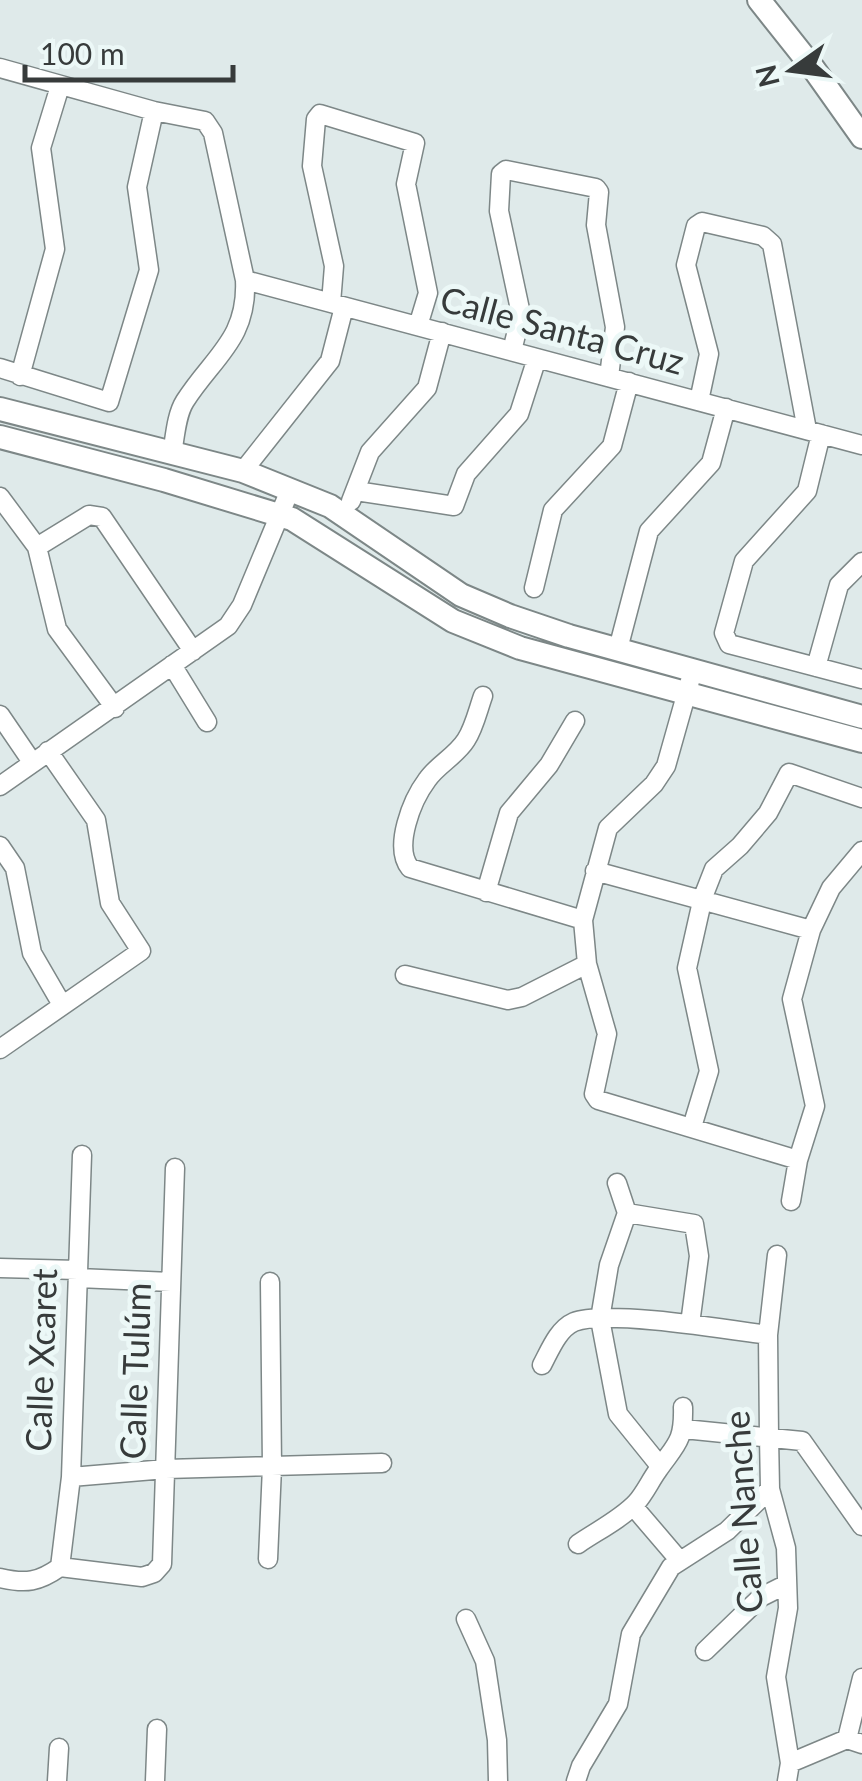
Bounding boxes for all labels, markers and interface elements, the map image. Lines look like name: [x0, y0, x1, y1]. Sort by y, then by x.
scale bar: [25, 20, 232, 82]
north arrow: [742, 20, 842, 120]
text: 100 m: [40, 35, 125, 71]
text: N: [748, 62, 786, 91]
street label: Calle Santa Cruz: [436, 276, 689, 382]
street label: Calle Xcaret: [16, 1267, 64, 1452]
street label: Calle Tulúm: [110, 1282, 158, 1460]
street label: Calle Nanche: [714, 1410, 770, 1615]

